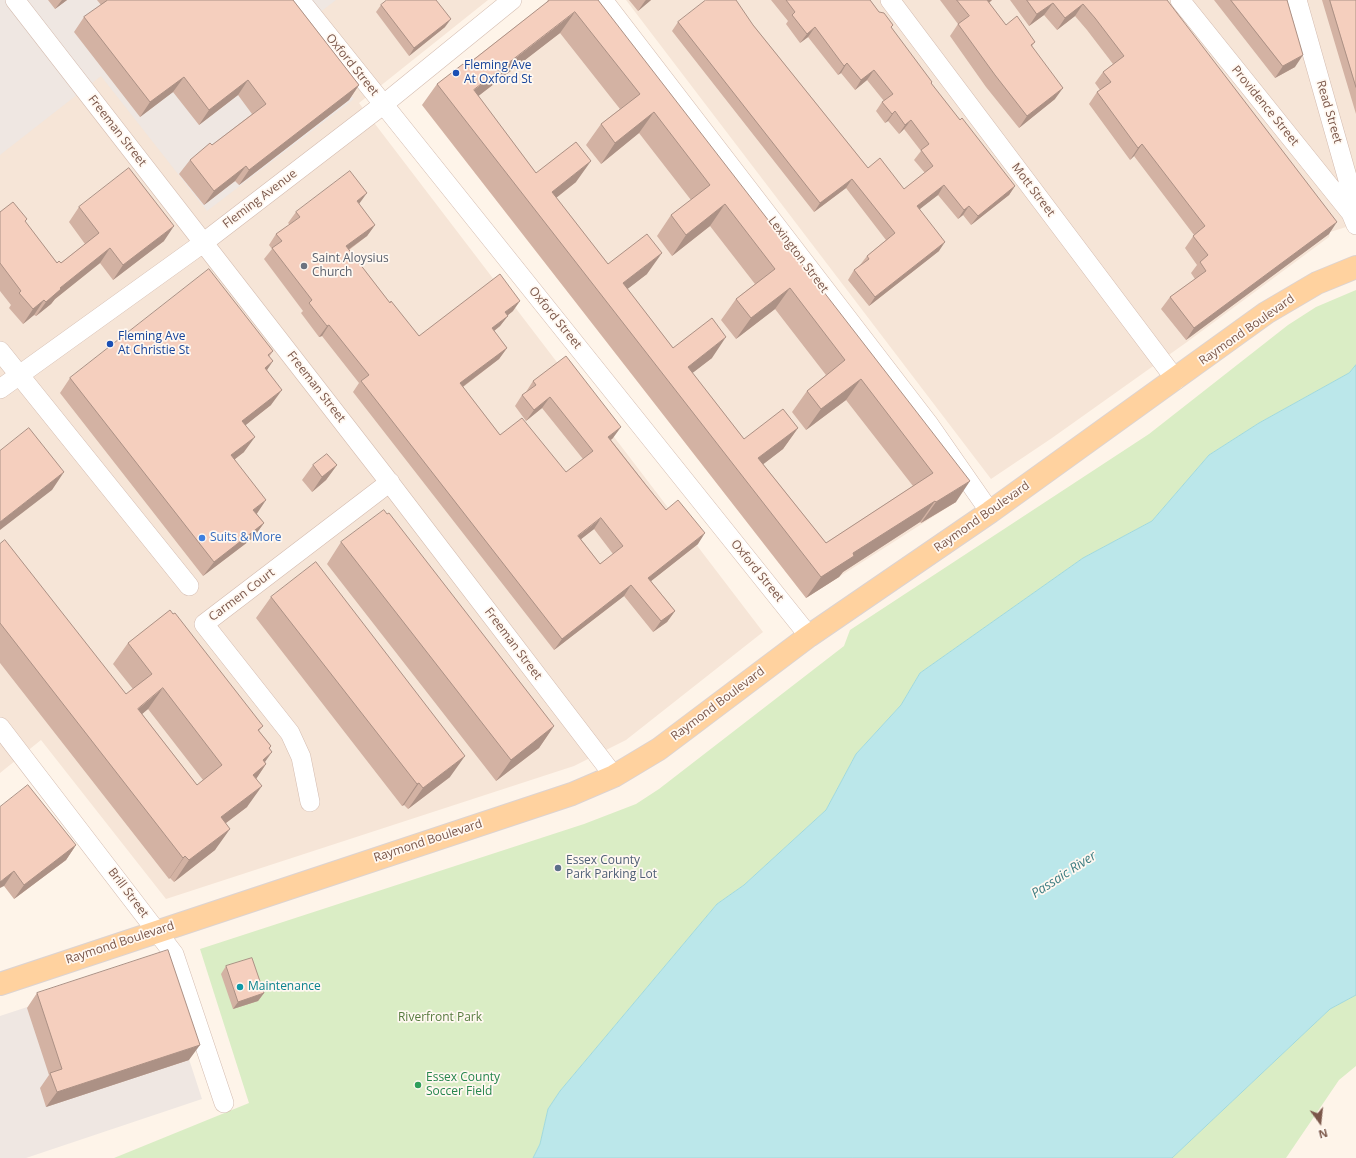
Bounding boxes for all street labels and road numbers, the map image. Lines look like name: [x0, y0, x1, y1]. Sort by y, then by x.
street label: Oxford Street: [323, 31, 381, 99]
street label: Providence Street: [1228, 63, 1302, 149]
street label: Read Street: [1313, 79, 1345, 145]
street label: Freeman Street: [85, 93, 149, 169]
street label: Mott Street: [1008, 160, 1058, 220]
street label: Fleming Avenue: [220, 167, 300, 231]
street label: Lexington Street: [765, 214, 831, 296]
street label: Oxford Street: [526, 284, 584, 352]
street label: Raymond Boulevard: [1196, 292, 1298, 368]
street label: Freeman Street: [284, 349, 348, 425]
street label: Raymond Boulevard: [931, 479, 1033, 555]
street label: Oxford Street: [728, 537, 786, 605]
street label: Carmen Court: [206, 566, 278, 624]
street label: Freeman Street: [481, 605, 545, 683]
street label: Raymond Boulevard: [668, 664, 768, 744]
street label: Raymond Boulevard: [372, 817, 484, 865]
street label: Brill Street: [105, 865, 151, 921]
street label: Raymond Boulevard: [64, 919, 176, 967]

